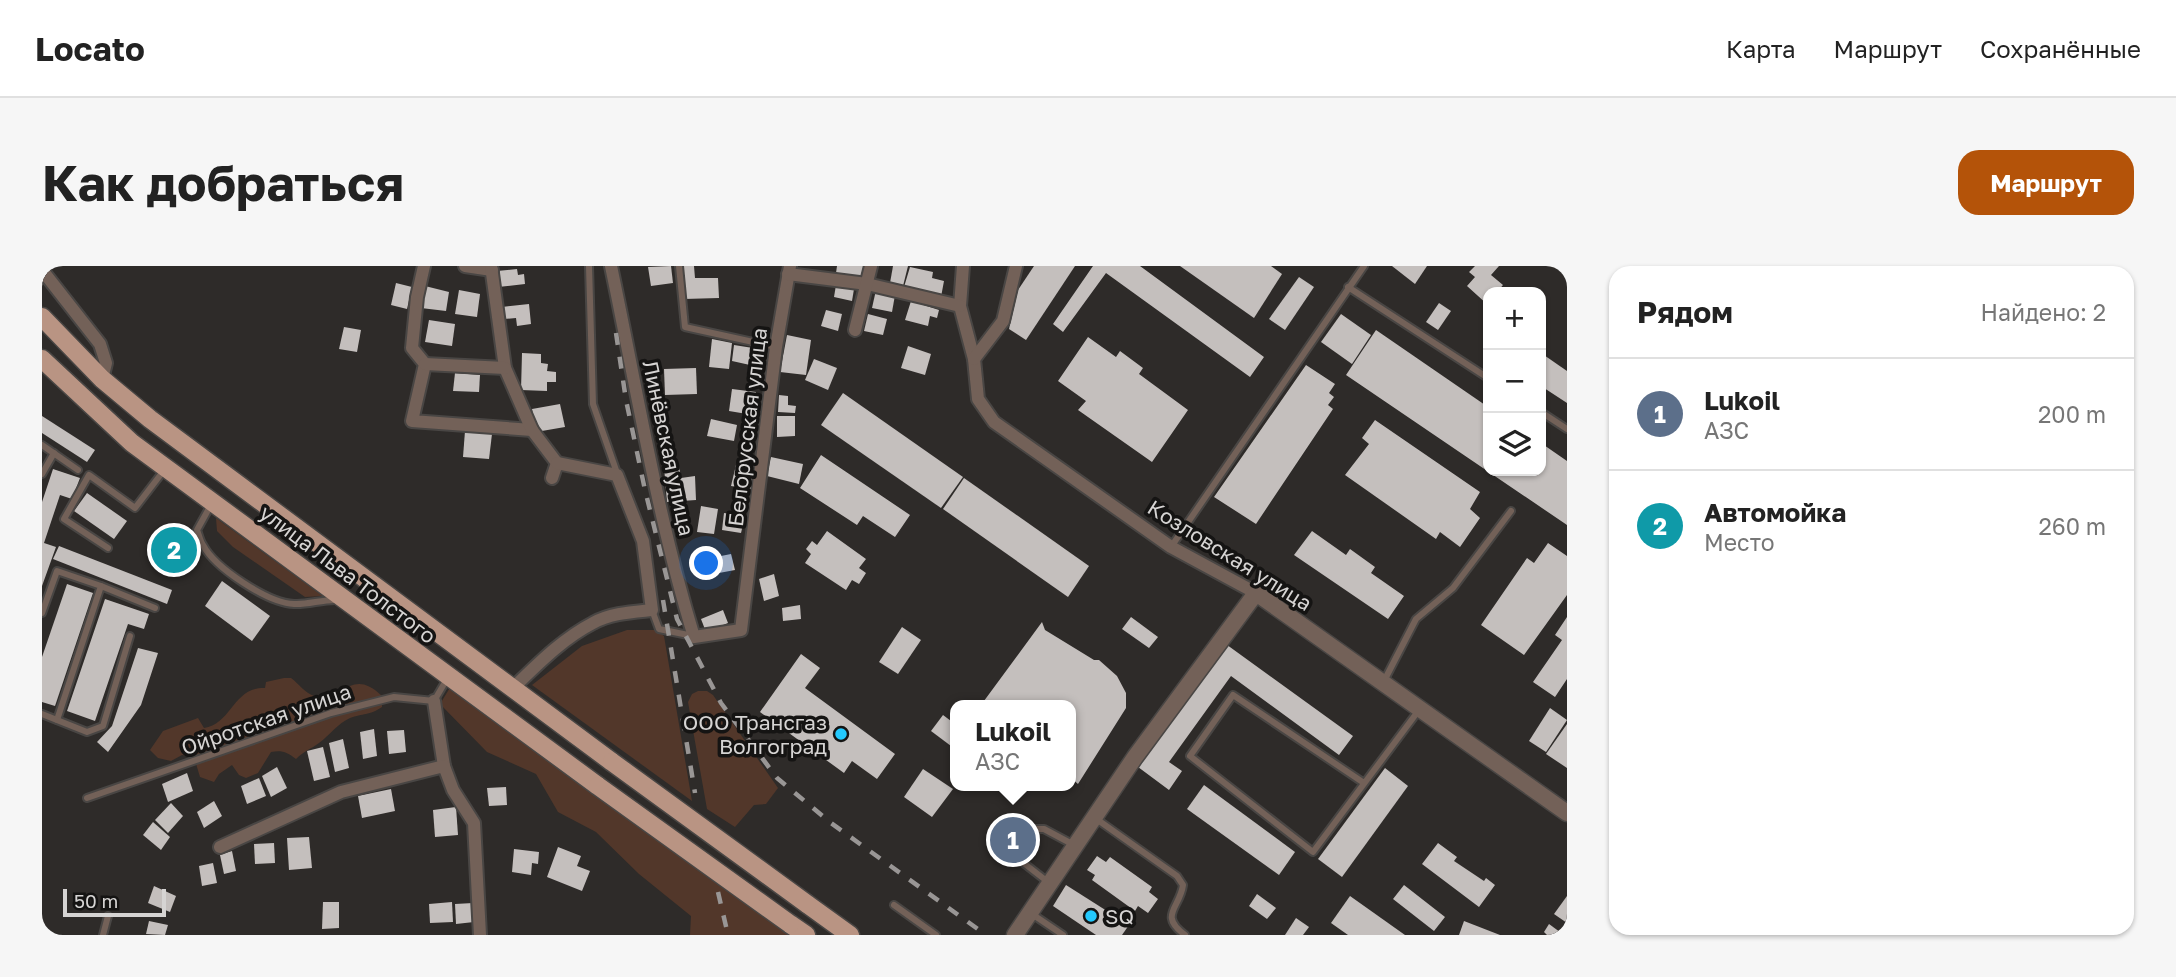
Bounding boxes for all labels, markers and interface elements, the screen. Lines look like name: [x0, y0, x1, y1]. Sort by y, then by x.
text: Locato: [35, 29, 145, 68]
text: Карта: [1726, 34, 1796, 63]
text: Маршрут: [1834, 34, 1942, 63]
text: Сохранённые: [1980, 34, 2141, 63]
button: Маршрут: [1958, 150, 2134, 215]
text: Как добраться: [42, 153, 404, 212]
map controls: [1483, 287, 1546, 476]
button: +: [1483, 287, 1546, 350]
text: Рядом: [1637, 294, 1733, 330]
text: Найдено: 2: [1980, 298, 2106, 326]
street label: Белорусская улица: [722, 326, 772, 528]
button: −: [1483, 350, 1546, 413]
street label: Линёвская улица: [638, 358, 700, 538]
text: Lukoil: [1704, 385, 1780, 416]
text: 1: [1654, 400, 1666, 428]
text: 200 m: [2038, 400, 2106, 428]
button: layers: [1483, 413, 1546, 476]
text: АЗС: [1704, 416, 1749, 444]
street label: Козловская улица: [1143, 494, 1317, 616]
text: Автомойка: [1704, 497, 1846, 528]
street label: улица Льва Толстого: [255, 499, 441, 649]
text: 2: [1653, 512, 1667, 540]
text: 260 m: [2038, 512, 2106, 540]
pin: 2: [151, 524, 197, 576]
text: Место: [1704, 528, 1775, 556]
your location: [689, 546, 723, 580]
street label: Ойротская улица: [178, 678, 354, 760]
popup: [950, 700, 1076, 791]
place label: ООО Трансгаз Волгоград: [683, 709, 827, 759]
text: Lukoil: [975, 716, 1051, 747]
marker: ООО Трансгаз Волгоград: [833, 726, 849, 742]
text: АЗС: [975, 747, 1020, 775]
pin: 1: [990, 814, 1036, 866]
scale bar: [63, 886, 166, 918]
text: 50 m: [74, 889, 118, 912]
place label: SQ: [1105, 903, 1134, 929]
marker: SQ: [1083, 908, 1099, 924]

